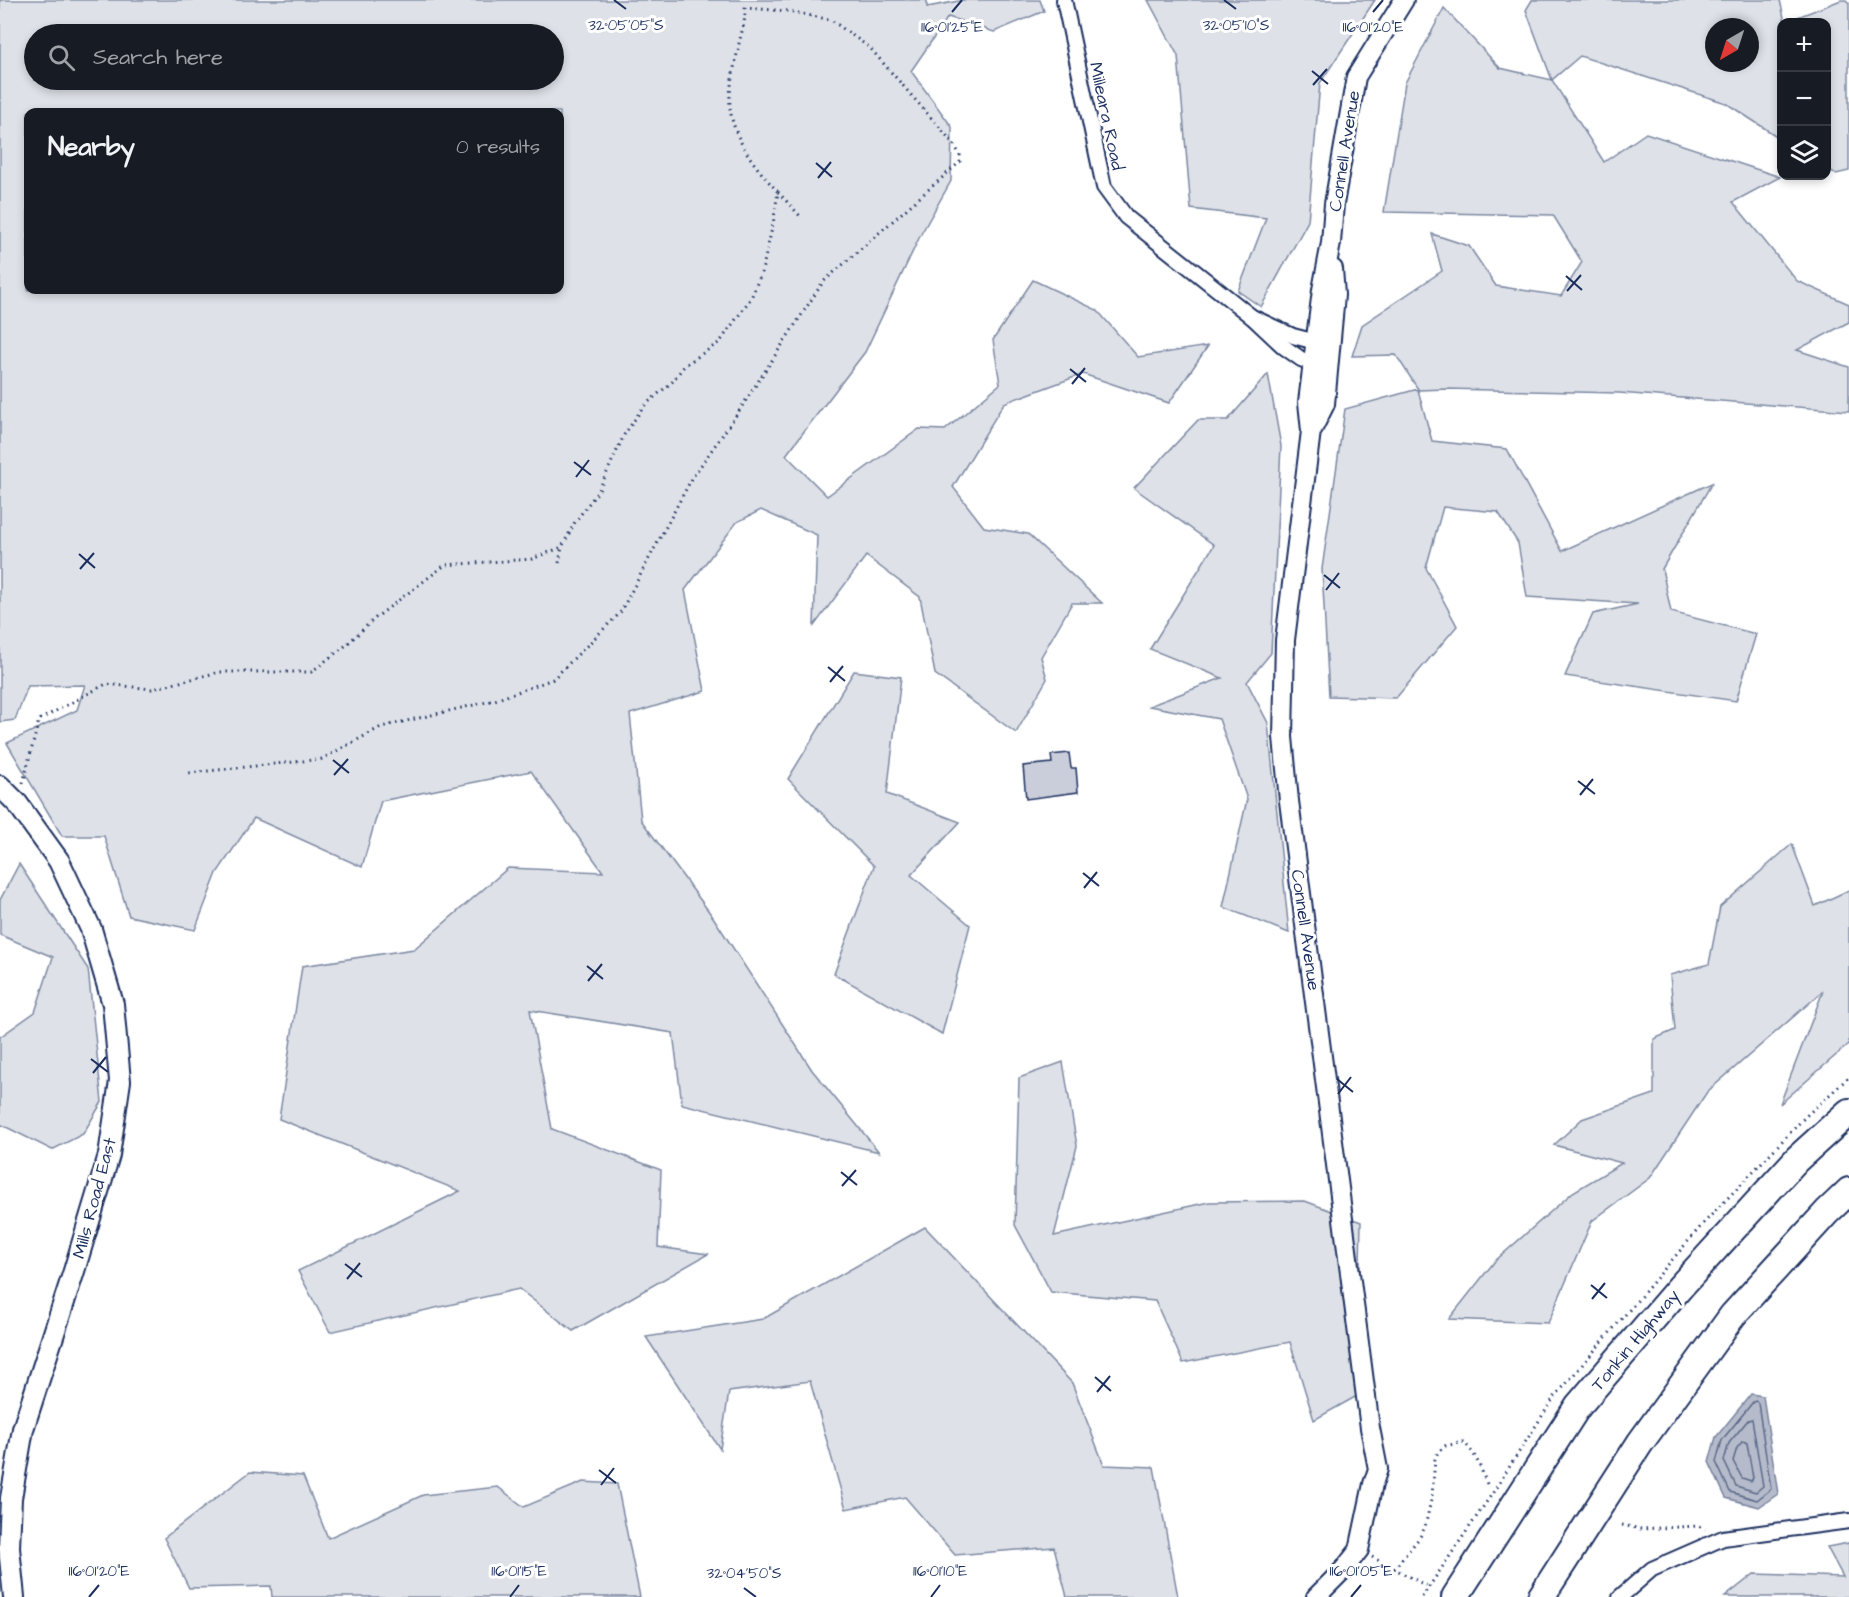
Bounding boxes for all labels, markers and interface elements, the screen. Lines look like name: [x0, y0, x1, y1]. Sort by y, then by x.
text: 32°05'05"S: [588, 15, 664, 36]
text: 32°05'10"S: [1203, 15, 1270, 36]
text: 116°01'25"E: [921, 17, 983, 38]
text: 116°01'20"E: [1343, 17, 1404, 38]
north arrow: [1705, 18, 1759, 72]
map controls: [1777, 18, 1831, 180]
button: +: [1777, 18, 1831, 72]
search box: [24, 24, 564, 90]
icon: search: [45, 41, 78, 74]
text: Search here: [93, 42, 223, 73]
street label: Milleara Road: [1083, 60, 1130, 172]
button: −: [1777, 72, 1831, 126]
street label: Connell Avenue: [1323, 89, 1366, 213]
button: layers: [1777, 126, 1831, 180]
text: Nearby: [48, 129, 135, 165]
text: 0 results: [456, 133, 540, 161]
street label: Connell Avenue: [1285, 868, 1326, 992]
street label: Mills Road East: [66, 1134, 123, 1261]
street label: Tonkin Highway: [1585, 1284, 1686, 1397]
text: 116°01'20"E: [69, 1561, 130, 1582]
text: 116°01'15"E: [491, 1561, 547, 1582]
text: 116°01'10"E: [913, 1561, 967, 1582]
text: 116°01'05"E: [1330, 1561, 1393, 1582]
text: 32°04'50"S: [707, 1563, 782, 1584]

